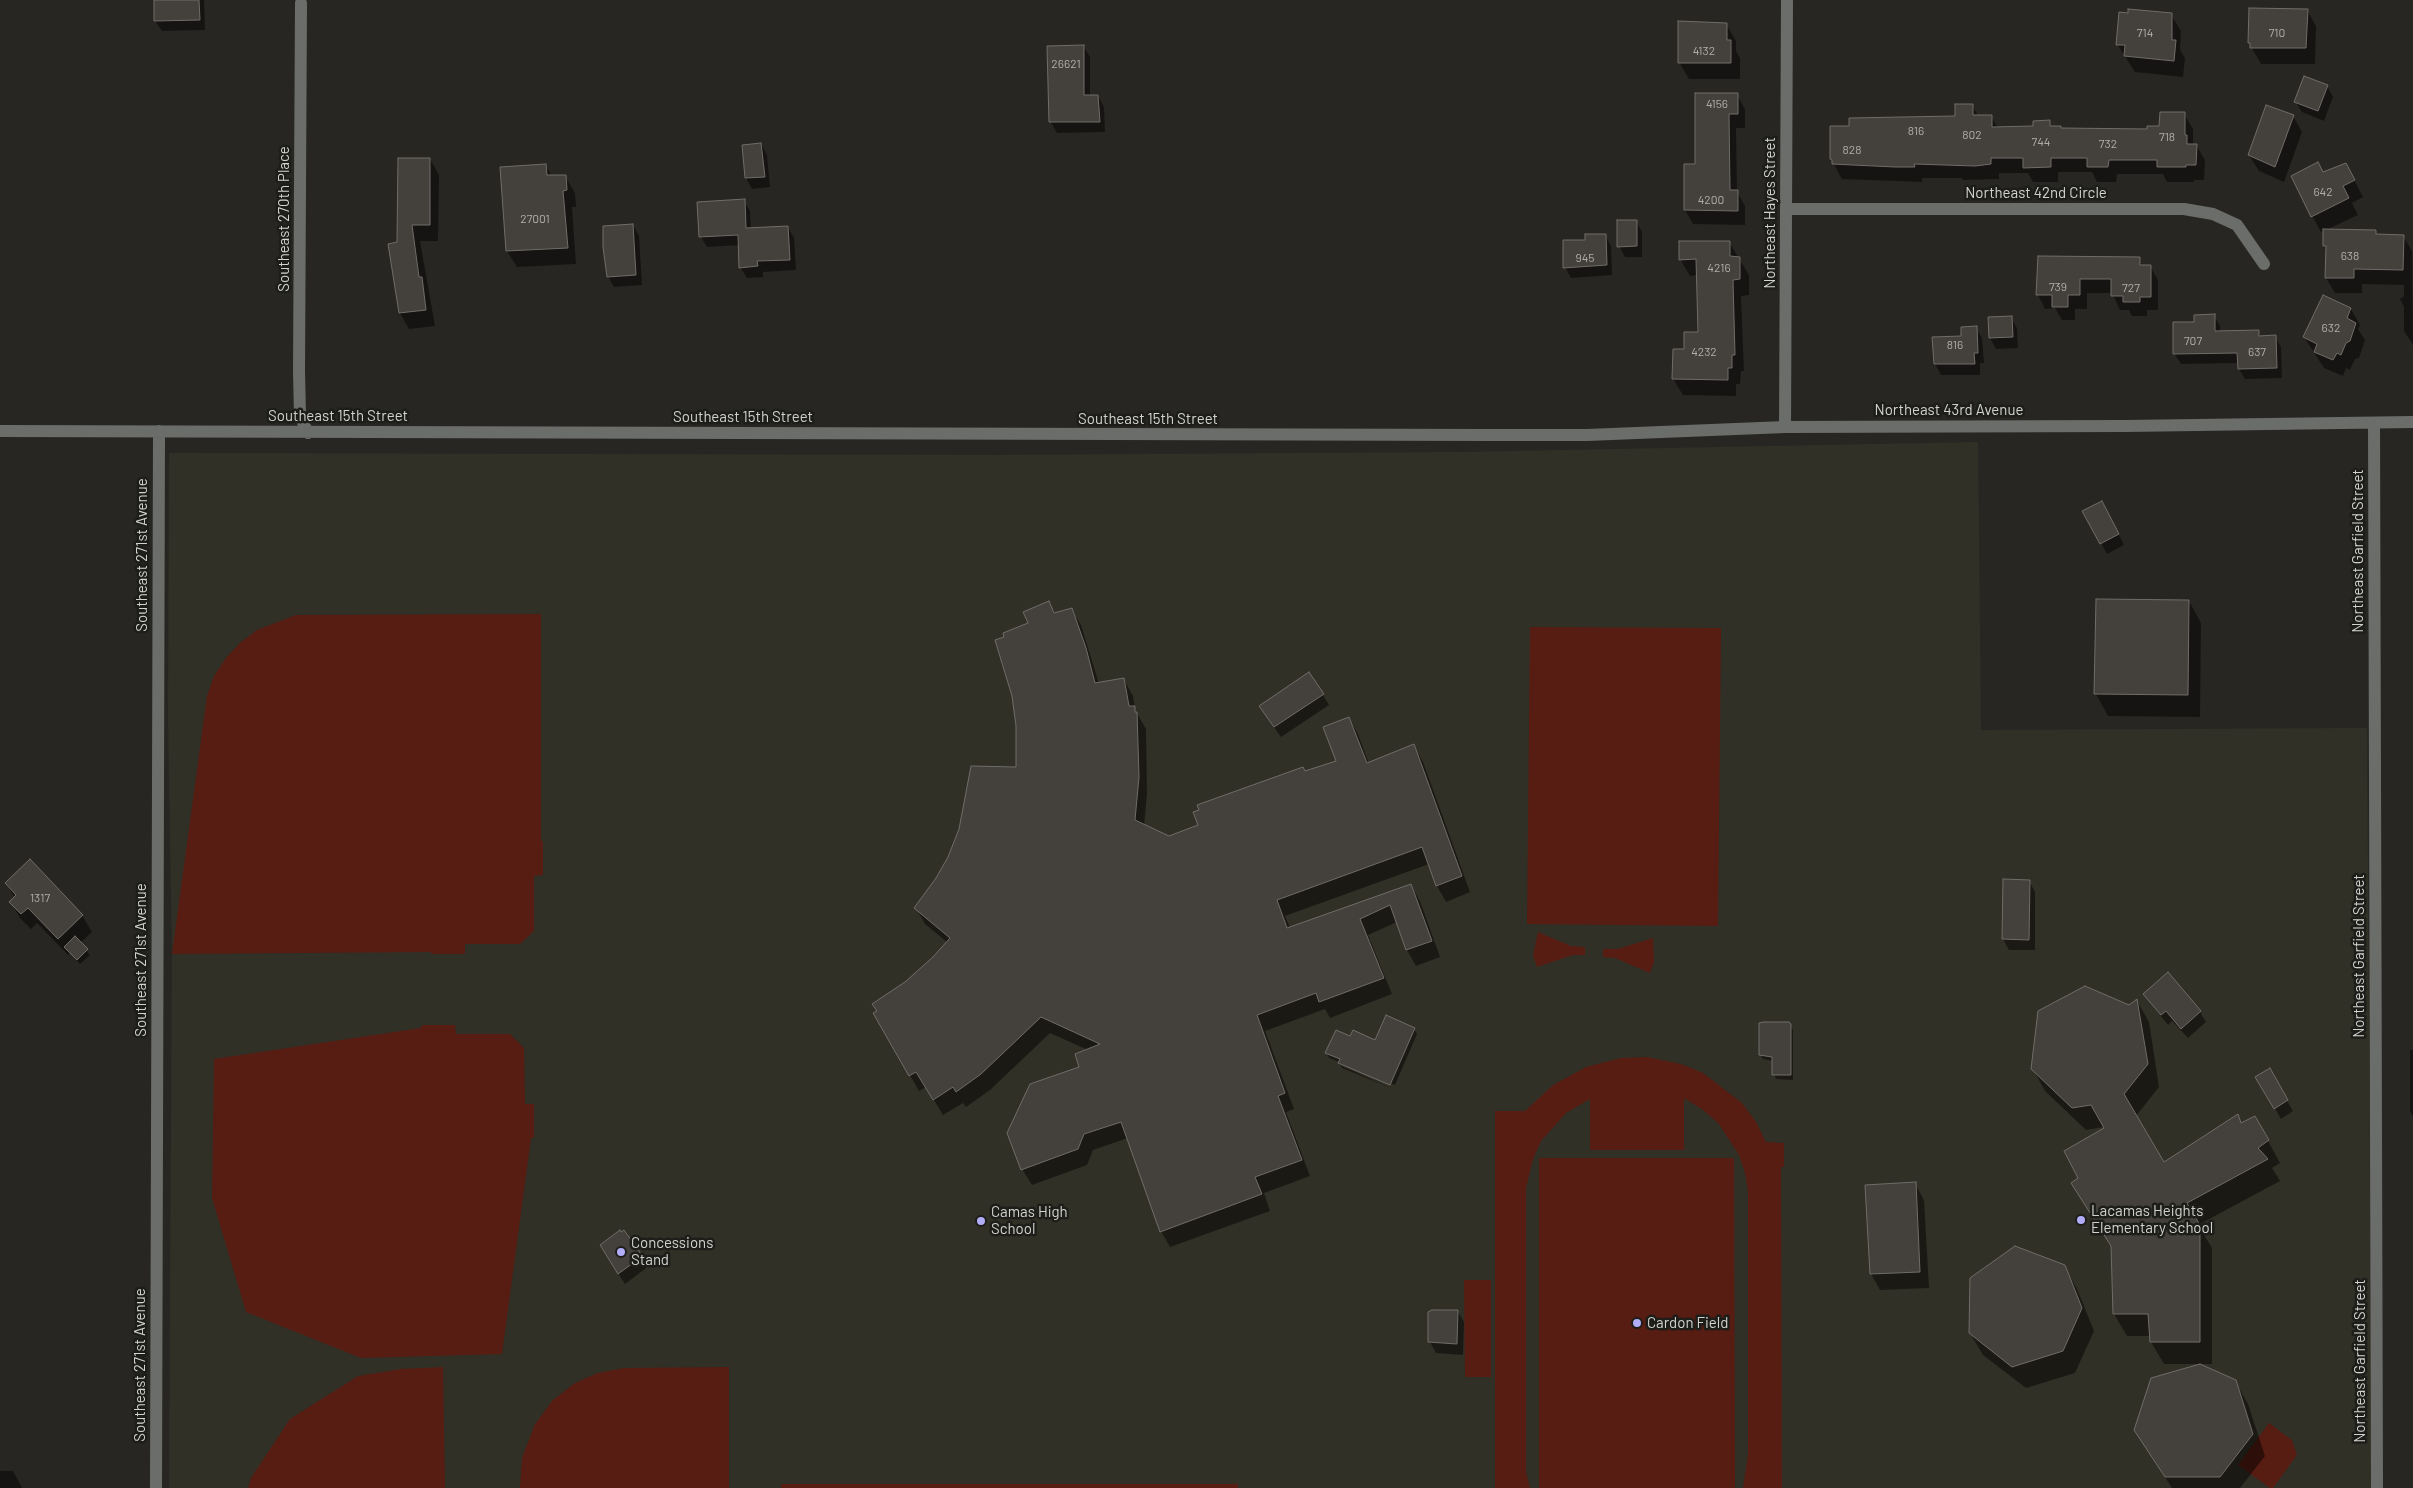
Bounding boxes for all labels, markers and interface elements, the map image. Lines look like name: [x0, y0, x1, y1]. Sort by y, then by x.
house number: 714: [2137, 26, 2153, 40]
house number: 710: [2269, 26, 2285, 40]
house number: 4132: [1693, 44, 1715, 58]
house number: 26621: [1051, 57, 1081, 71]
house number: 4156: [1706, 97, 1728, 111]
house number: 816: [1908, 124, 1924, 138]
house number: 802: [1962, 128, 1982, 142]
house number: 718: [2159, 130, 2175, 144]
house number: 744: [2032, 135, 2050, 149]
street label: Northeast Hayes Street: [1761, 137, 1779, 289]
house number: 732: [2099, 137, 2117, 151]
house number: 828: [1843, 143, 1861, 157]
street label: Southeast 270th Place: [275, 146, 293, 292]
street label: Northeast 42nd Circle: [1965, 184, 2107, 202]
house number: 642: [2313, 185, 2333, 199]
house number: 4200: [1698, 193, 1724, 207]
house number: 27001: [520, 212, 550, 226]
house number: 638: [2341, 249, 2359, 263]
house number: 945: [1575, 251, 1595, 265]
house number: 4216: [1707, 261, 1731, 275]
house number: 739: [2049, 280, 2067, 294]
house number: 727: [2122, 281, 2140, 295]
house number: 632: [2322, 321, 2340, 335]
house number: 707: [2184, 334, 2202, 348]
house number: 816: [1947, 338, 1963, 352]
house number: 4232: [1691, 345, 1717, 359]
house number: 637: [2248, 345, 2266, 359]
street label: Northeast 43rd Avenue: [1875, 401, 2023, 419]
street label: Southeast 15th Street: [268, 407, 408, 425]
street label: Southeast 15th Street: [673, 408, 813, 426]
street label: Southeast 15th Street: [1078, 410, 1218, 428]
street label: Northeast Garfield Street: [2349, 469, 2367, 633]
street label: Southeast 271st Avenue: [133, 478, 151, 632]
street label: Northeast Garfield Street: [2350, 874, 2368, 1038]
street label: Southeast 271st Avenue: [132, 883, 150, 1037]
house number: 1317: [30, 891, 50, 905]
place label: Lacamas Heights Elementary School: [2091, 1202, 2213, 1237]
place label: Camas High School: [991, 1203, 1068, 1238]
marker: Lacamas Heights Elementary School: [2075, 1214, 2087, 1226]
marker: Camas High School: [975, 1215, 987, 1227]
place label: Concessions Stand: [631, 1234, 713, 1269]
marker: Concessions Stand: [615, 1246, 627, 1258]
street label: Northeast Garfield Street: [2351, 1279, 2369, 1443]
street label: Southeast 271st Avenue: [131, 1288, 149, 1442]
place label: Cardon Field: [1647, 1314, 1728, 1332]
marker: Cardon Field: [1631, 1317, 1643, 1329]

